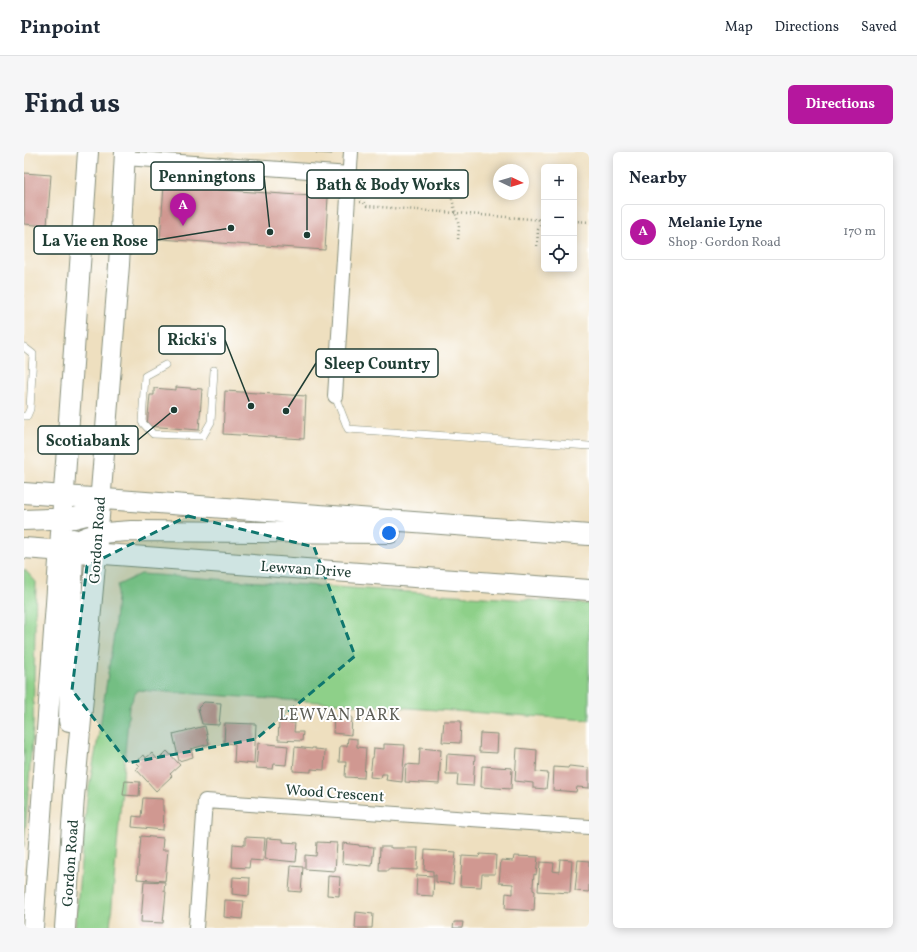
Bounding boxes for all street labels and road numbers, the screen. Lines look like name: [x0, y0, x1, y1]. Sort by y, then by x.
street label: Gordon Road: [85, 496, 112, 584]
street label: Lewvan Drive: [260, 557, 352, 584]
street label: Wood Crescent: [285, 781, 385, 808]
street label: Gordon Road: [58, 819, 85, 907]

